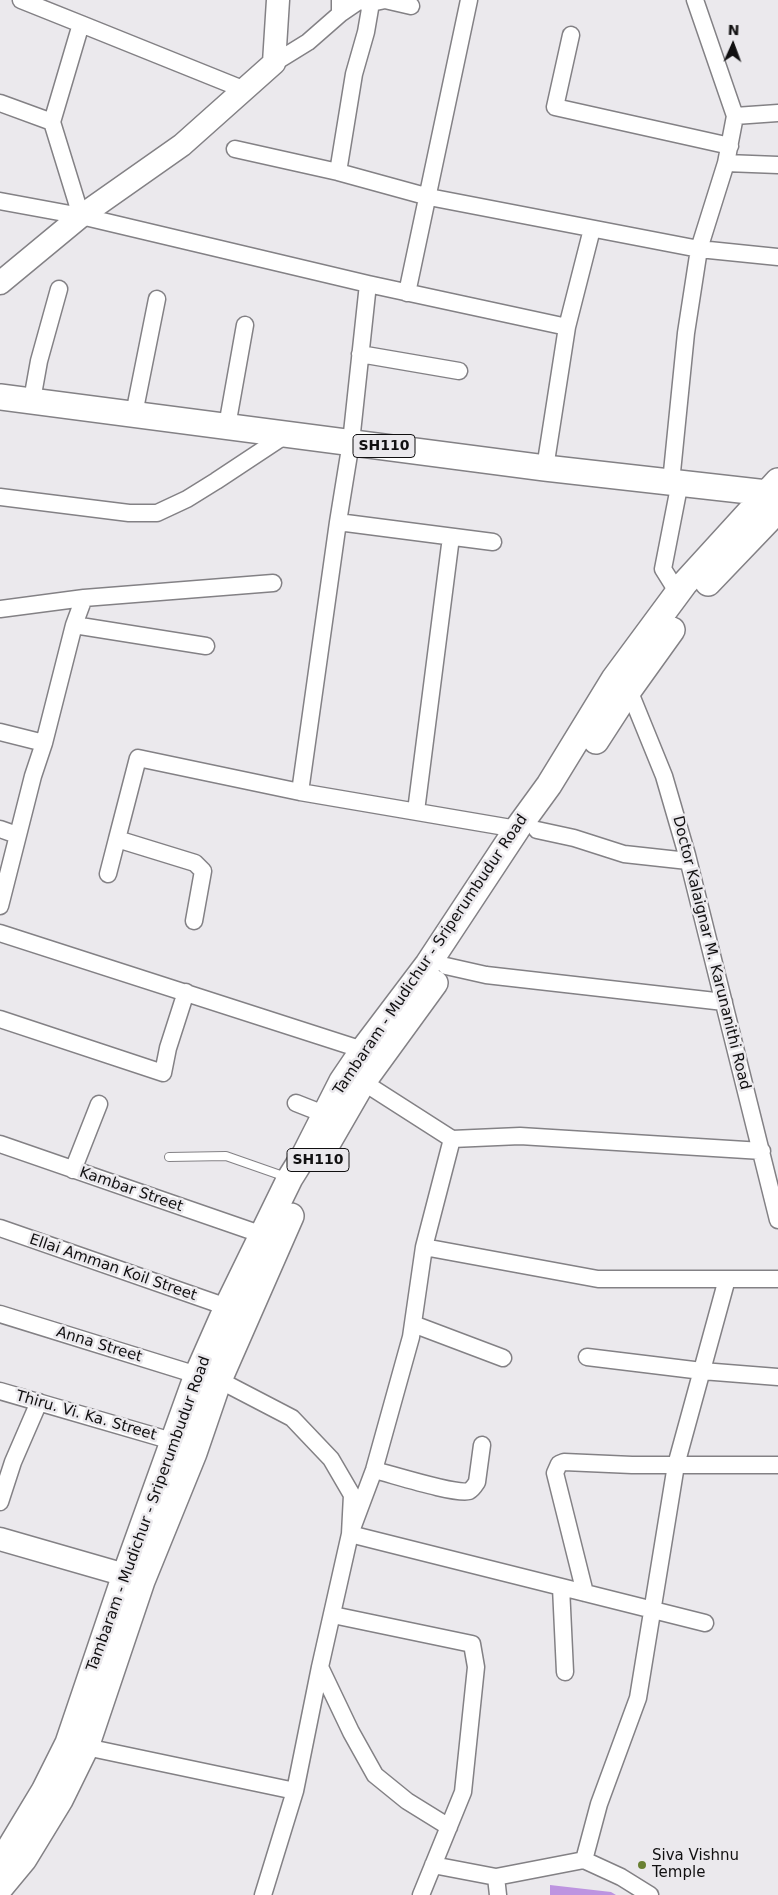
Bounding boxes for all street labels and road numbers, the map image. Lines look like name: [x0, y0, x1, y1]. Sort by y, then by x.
road number: SH110: [353, 434, 415, 458]
street label: Tambaram - Mudichur - Sriperumbudur Road: [330, 811, 532, 1099]
street label: Doctor Kalaignar M. Karunanithi Road: [668, 814, 754, 1092]
road number: SH110: [287, 1148, 349, 1172]
street label: Kambar Street: [77, 1164, 185, 1216]
street label: Ellai Amman Koil Street: [27, 1231, 199, 1305]
street label: Anna Street: [54, 1323, 144, 1367]
street label: Tambaram - Mudichur - Sriperumbudur Road: [83, 1354, 215, 1674]
street label: Thiru. Vi. Ka. Street: [14, 1387, 158, 1445]

